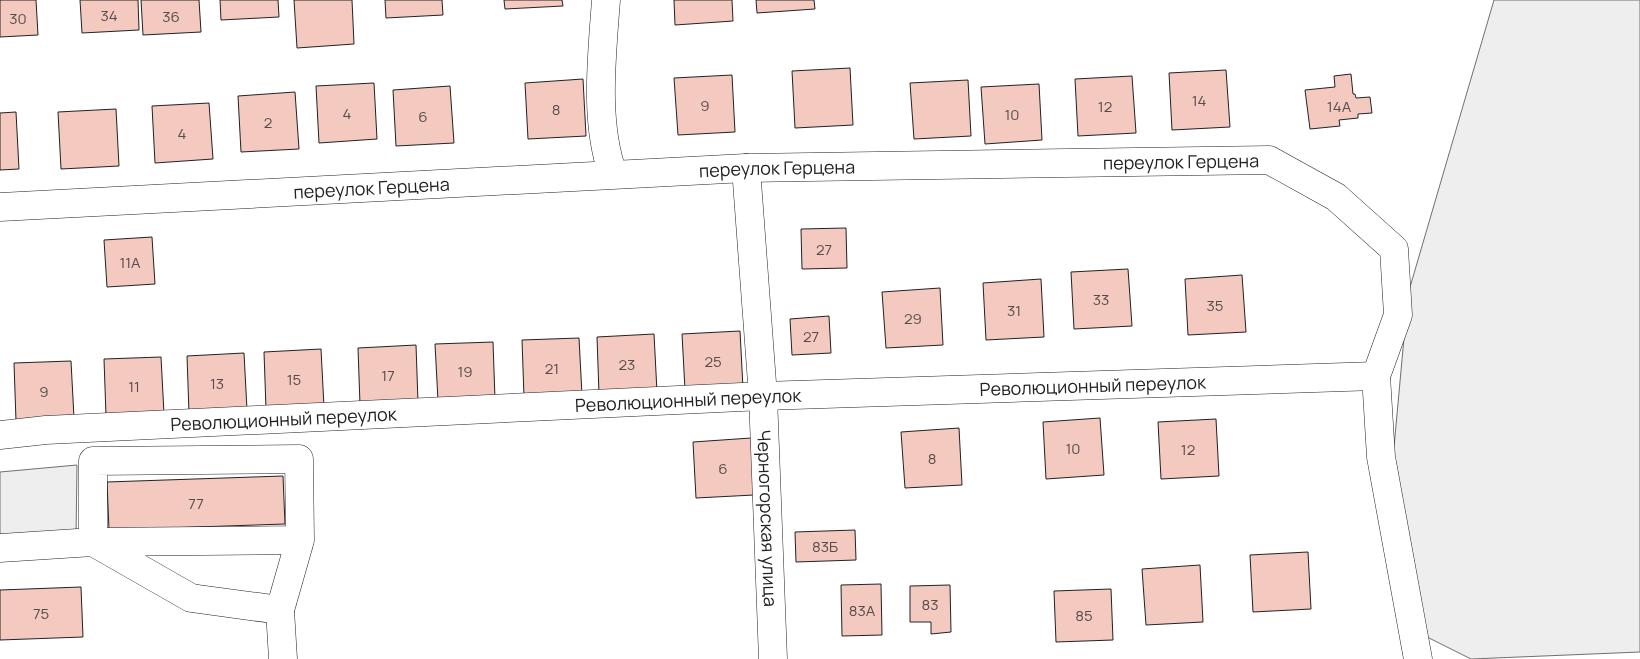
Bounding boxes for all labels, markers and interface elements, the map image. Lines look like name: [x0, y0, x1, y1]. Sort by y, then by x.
house number: 34: [100, 5, 118, 26]
house number: 36: [162, 6, 180, 27]
house number: 30: [9, 8, 27, 29]
house number: 14: [1192, 90, 1206, 111]
house number: 9: [700, 95, 710, 116]
house number: 12: [1098, 96, 1112, 117]
house number: 14А: [1327, 96, 1352, 117]
house number: 8: [552, 99, 560, 120]
house number: 4: [343, 103, 352, 124]
house number: 10: [1005, 104, 1020, 125]
house number: 6: [418, 106, 428, 127]
house number: 2: [264, 112, 272, 133]
house number: 4: [178, 123, 187, 144]
street label: переулок Герцена: [1103, 148, 1259, 175]
street label: переулок Герцена: [698, 154, 855, 182]
street label: переулок Герцена: [293, 172, 450, 204]
house number: 27: [816, 239, 832, 260]
house number: 11А: [119, 252, 141, 273]
house number: 33: [1093, 289, 1109, 310]
house number: 35: [1207, 295, 1223, 316]
house number: 31: [1007, 300, 1021, 321]
house number: 29: [904, 308, 922, 329]
house number: 27: [803, 326, 819, 347]
house number: 25: [704, 351, 722, 372]
house number: 23: [619, 354, 635, 375]
house number: 21: [545, 358, 559, 379]
house number: 19: [457, 361, 473, 382]
house number: 17: [381, 365, 395, 386]
house number: 15: [287, 369, 301, 390]
street label: Революционный переулок: [979, 370, 1207, 401]
house number: 13: [210, 373, 224, 394]
house number: 11: [128, 376, 140, 397]
house number: 9: [39, 381, 49, 402]
street label: Революционный переулок: [574, 383, 803, 417]
street label: Революционный переулок: [170, 401, 398, 436]
street label: Черногорская улица: [752, 429, 783, 607]
house number: 10: [1066, 438, 1081, 459]
house number: 12: [1181, 439, 1195, 460]
house number: 8: [928, 448, 936, 469]
house number: 6: [718, 458, 728, 479]
house number: 77: [188, 493, 204, 514]
house number: 83Б: [812, 536, 838, 557]
house number: 83: [921, 594, 939, 615]
house number: 83А: [849, 600, 876, 621]
house number: 75: [33, 603, 49, 624]
house number: 85: [1075, 605, 1093, 626]

